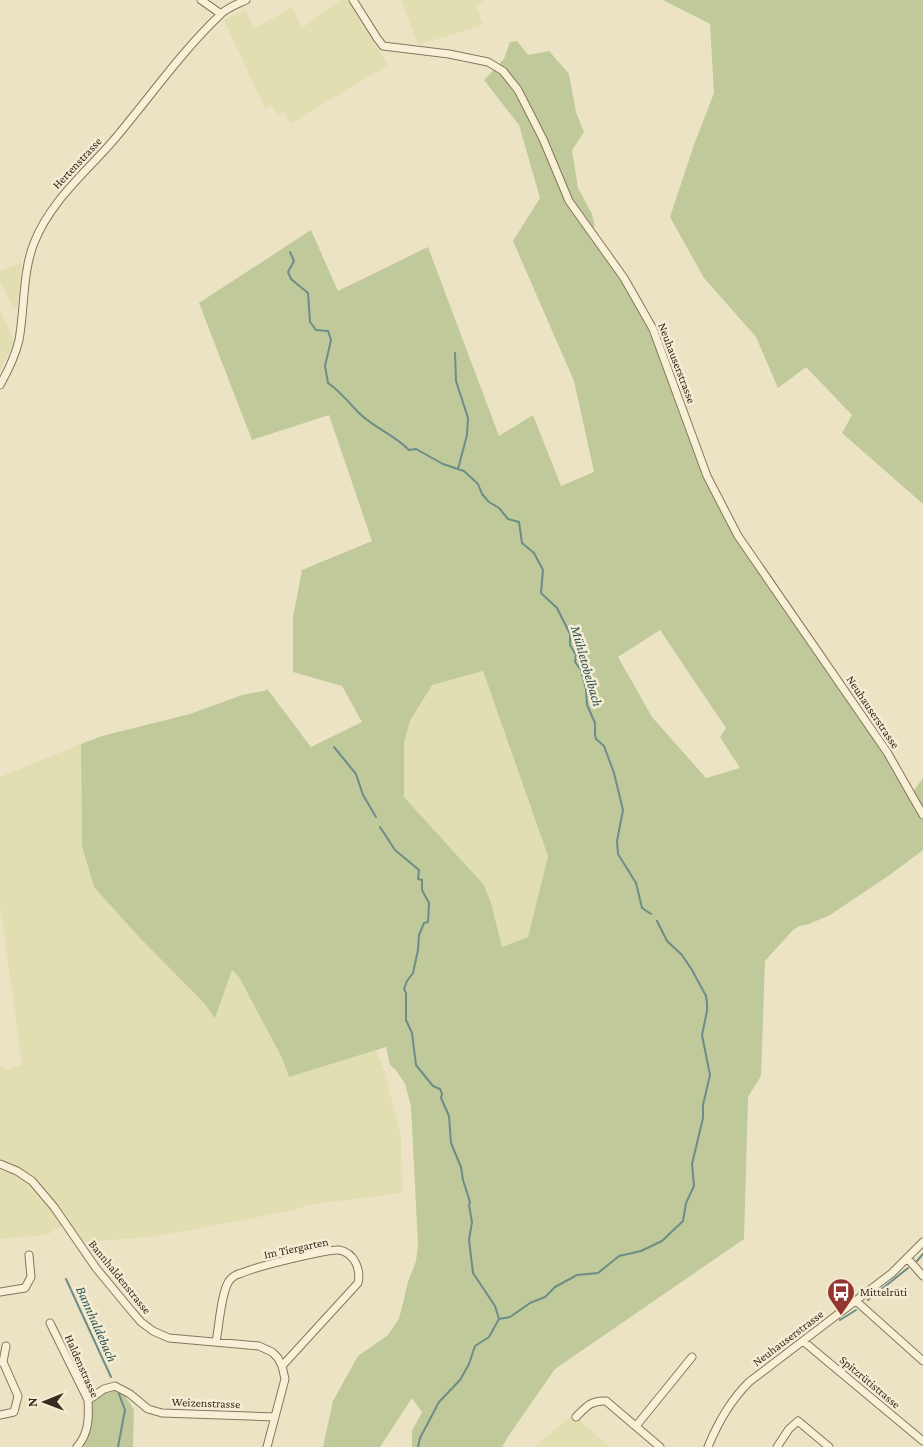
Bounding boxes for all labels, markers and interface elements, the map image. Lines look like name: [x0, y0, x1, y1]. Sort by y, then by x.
street label: Hertenstrasse: [49, 134, 105, 192]
street label: Neuhauserstrasse: [655, 321, 699, 405]
water label: Mühletobelbach: [568, 623, 606, 709]
street label: Neuhauserstrasse: [843, 673, 903, 751]
street label: Im Tiergarten: [262, 1234, 330, 1262]
street label: Bannhaldenstrasse: [86, 1237, 154, 1317]
bus stop icon: Mittelrüti: [826, 1277, 856, 1316]
water label: Bannhaldebach: [73, 1284, 121, 1365]
place label: Mittelrüti: [860, 1285, 907, 1299]
street label: Neuhauserstrasse: [750, 1307, 826, 1369]
street label: Haldenstrasse: [62, 1332, 102, 1400]
street label: Spitzrütistrasse: [837, 1353, 903, 1411]
north arrow: [20, 1377, 70, 1427]
street label: Weizenstrasse: [171, 1395, 241, 1411]
text: N: [24, 1397, 40, 1407]

